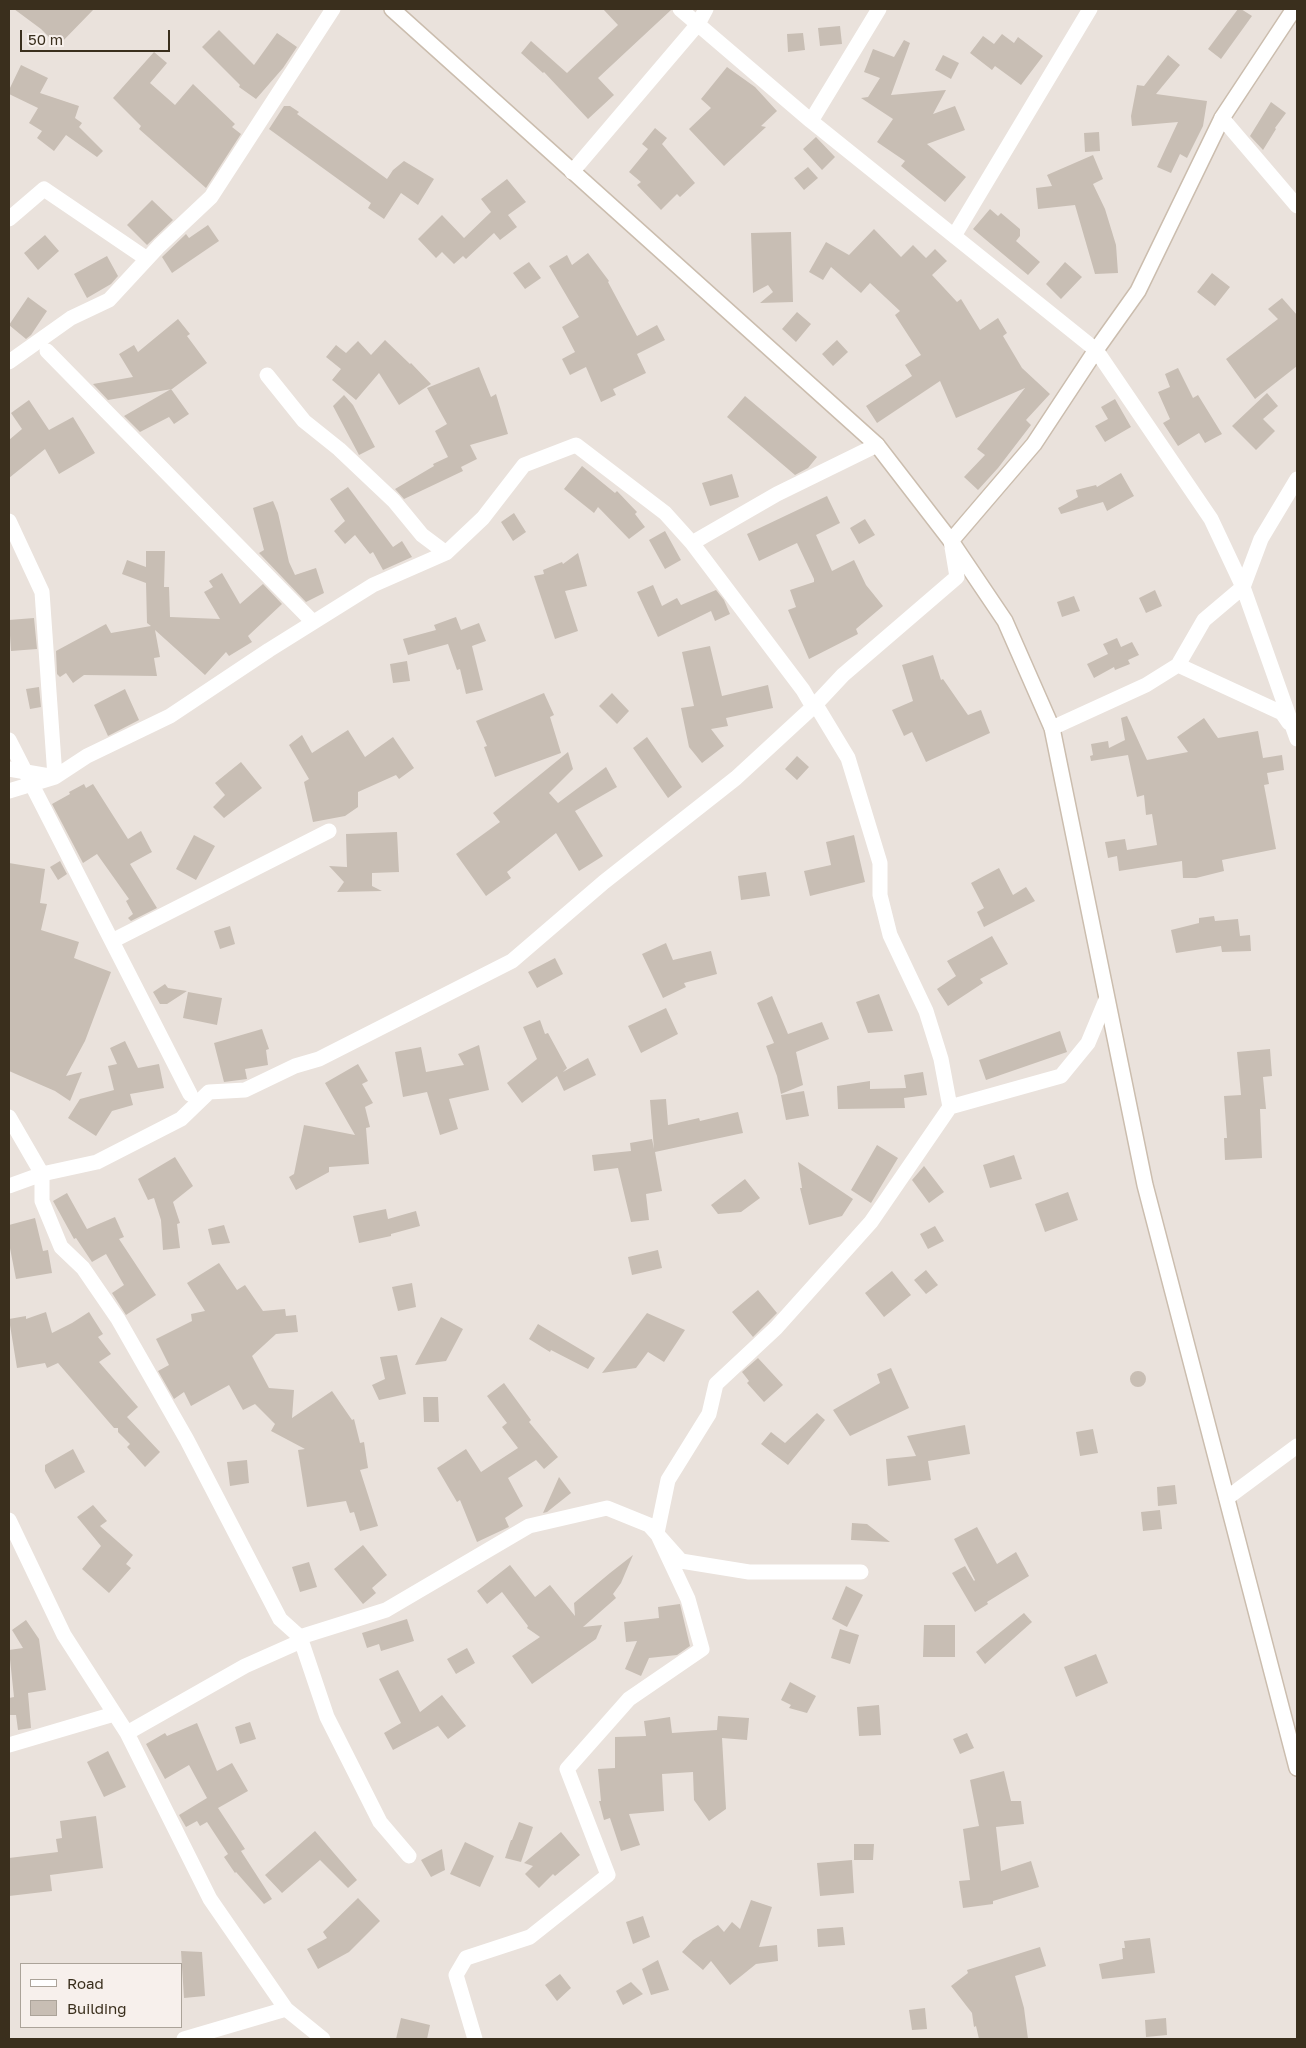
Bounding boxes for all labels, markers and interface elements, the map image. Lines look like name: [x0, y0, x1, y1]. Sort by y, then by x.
scale bar: [22, 20, 172, 52]
text: 50 m: [28, 30, 63, 48]
legend: [20, 1963, 182, 2028]
text: Road: [67, 1974, 104, 1992]
text: Building: [67, 1999, 127, 2017]

